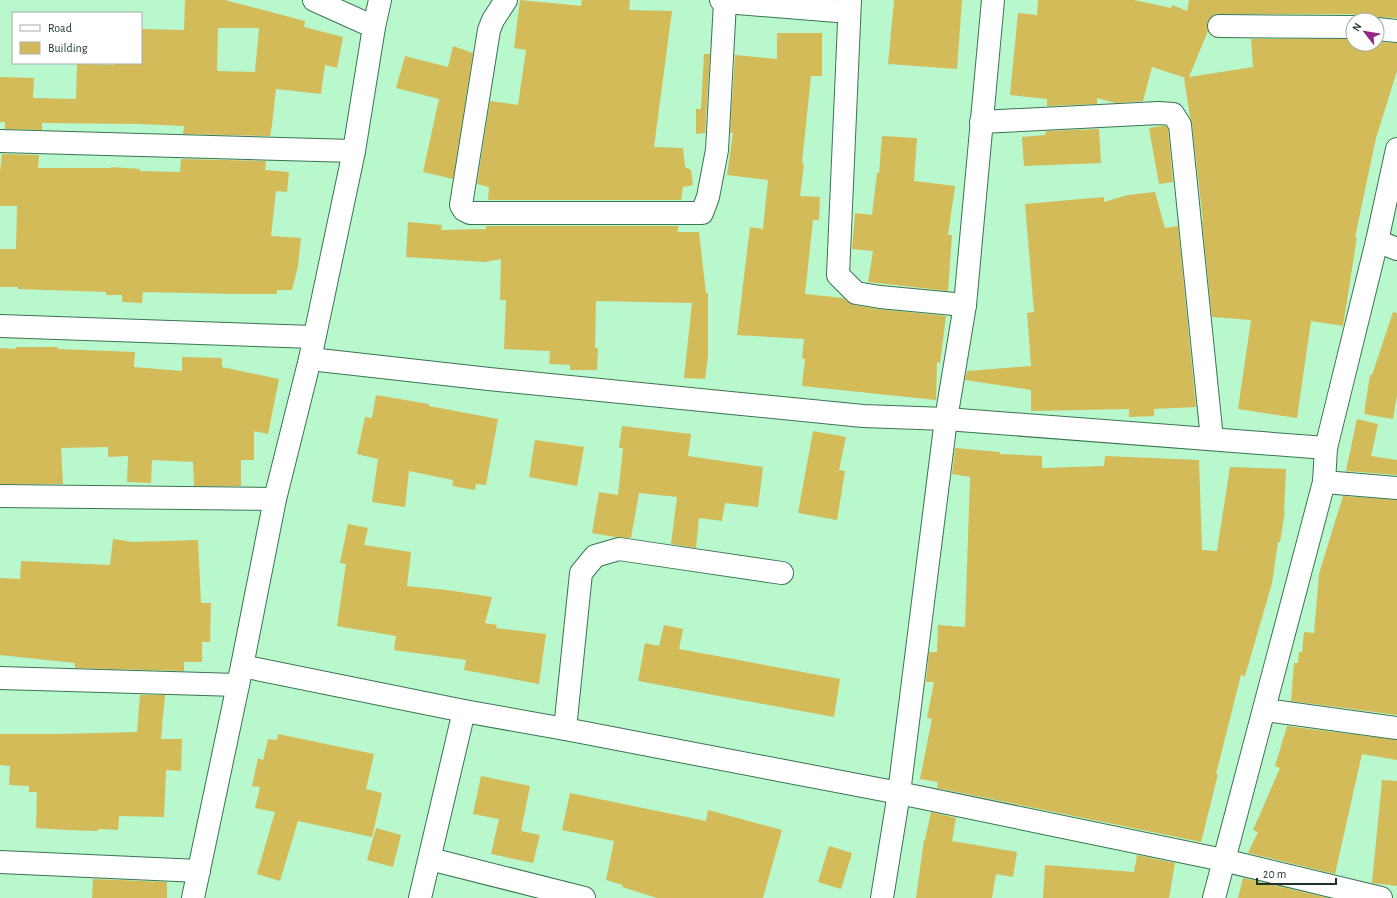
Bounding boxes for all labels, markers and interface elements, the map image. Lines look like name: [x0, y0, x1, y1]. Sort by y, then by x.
legend: [12, 12, 142, 64]
north arrow: [1345, 12, 1385, 52]
text: N: [1350, 21, 1364, 33]
text: Road: [48, 22, 72, 34]
text: Building: [48, 42, 88, 54]
scale bar: [1257, 860, 1336, 886]
text: 20 m: [1263, 868, 1286, 880]

